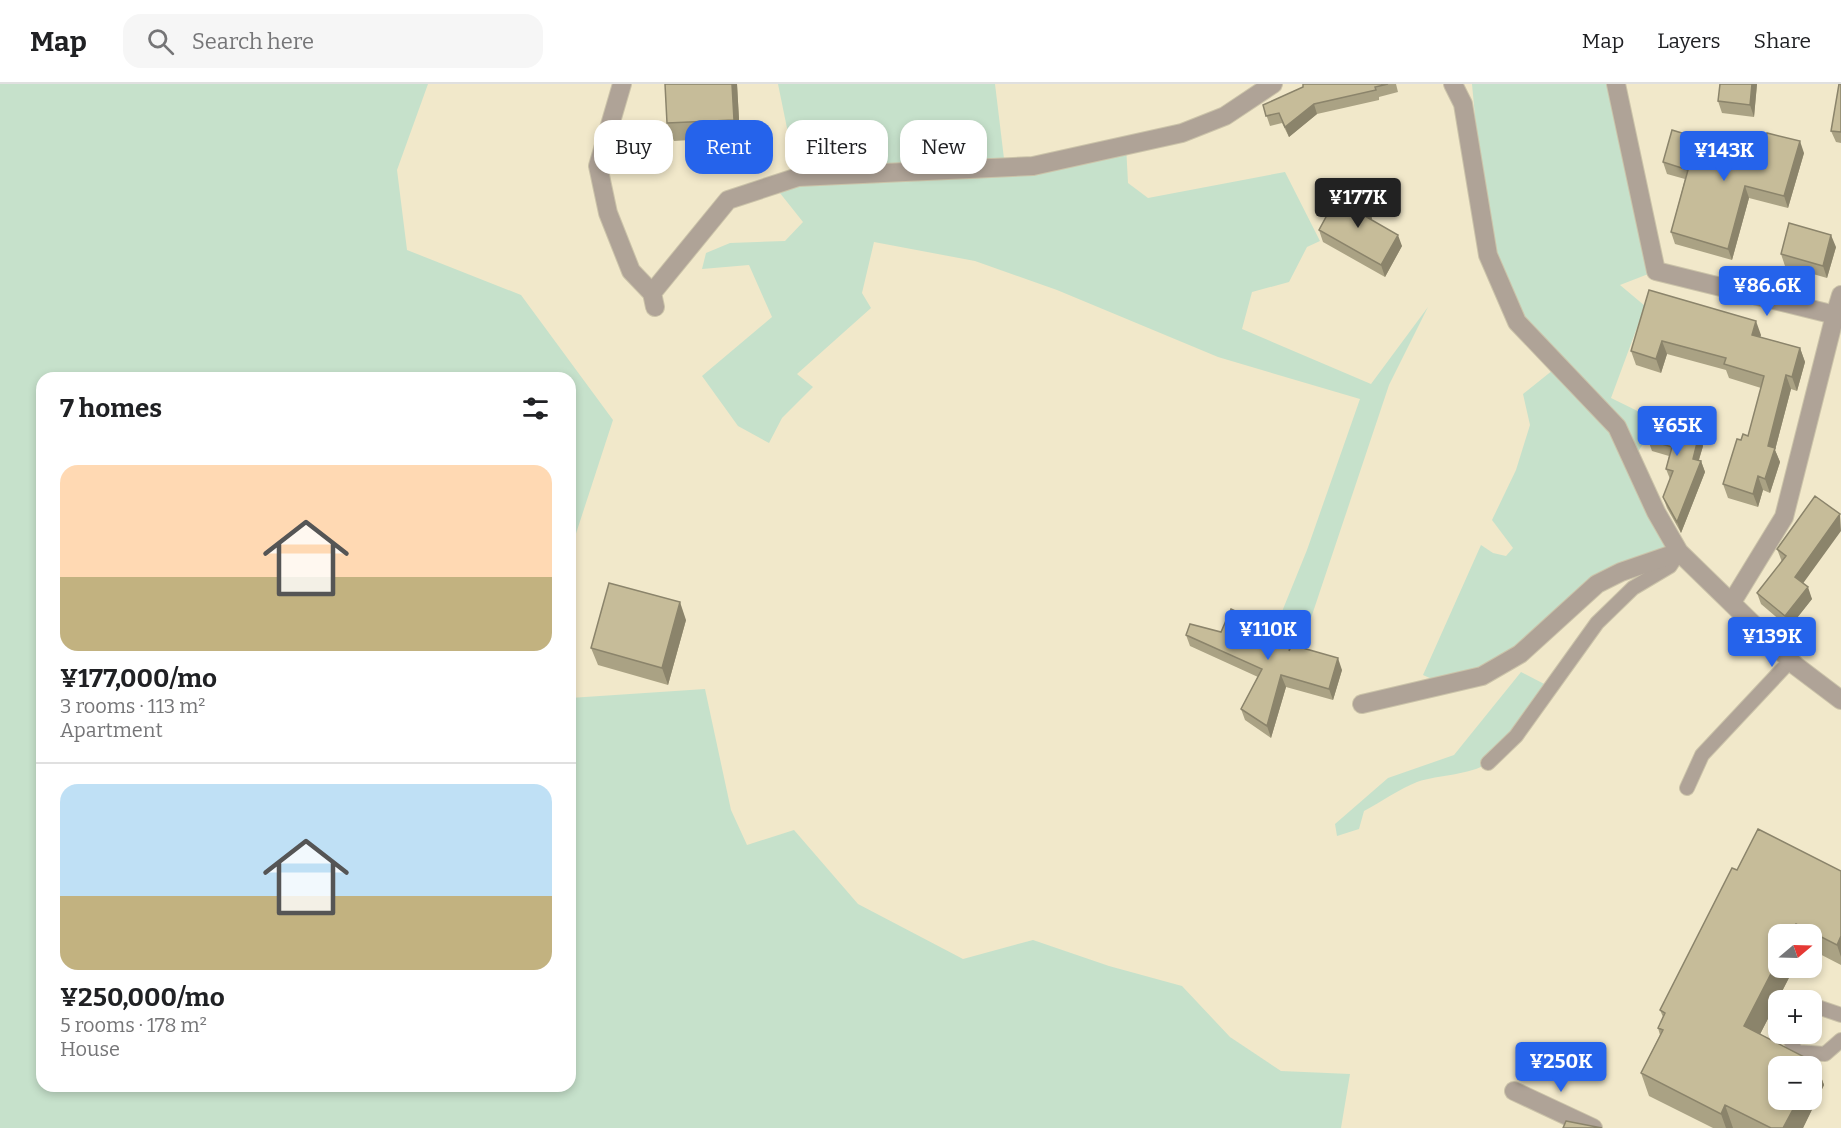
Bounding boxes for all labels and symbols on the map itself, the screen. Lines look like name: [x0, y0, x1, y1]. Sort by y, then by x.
pin: ¥143K: [1682, 131, 1766, 182]
pin: ¥177K: [1316, 178, 1400, 229]
pin: ¥86.6K: [1718, 266, 1816, 317]
pin: ¥65K: [1641, 406, 1713, 457]
pin: ¥110K: [1226, 610, 1310, 661]
pin: ¥139K: [1730, 617, 1814, 668]
north arrow: [1768, 924, 1822, 978]
pin: ¥250K: [1519, 1042, 1603, 1093]

